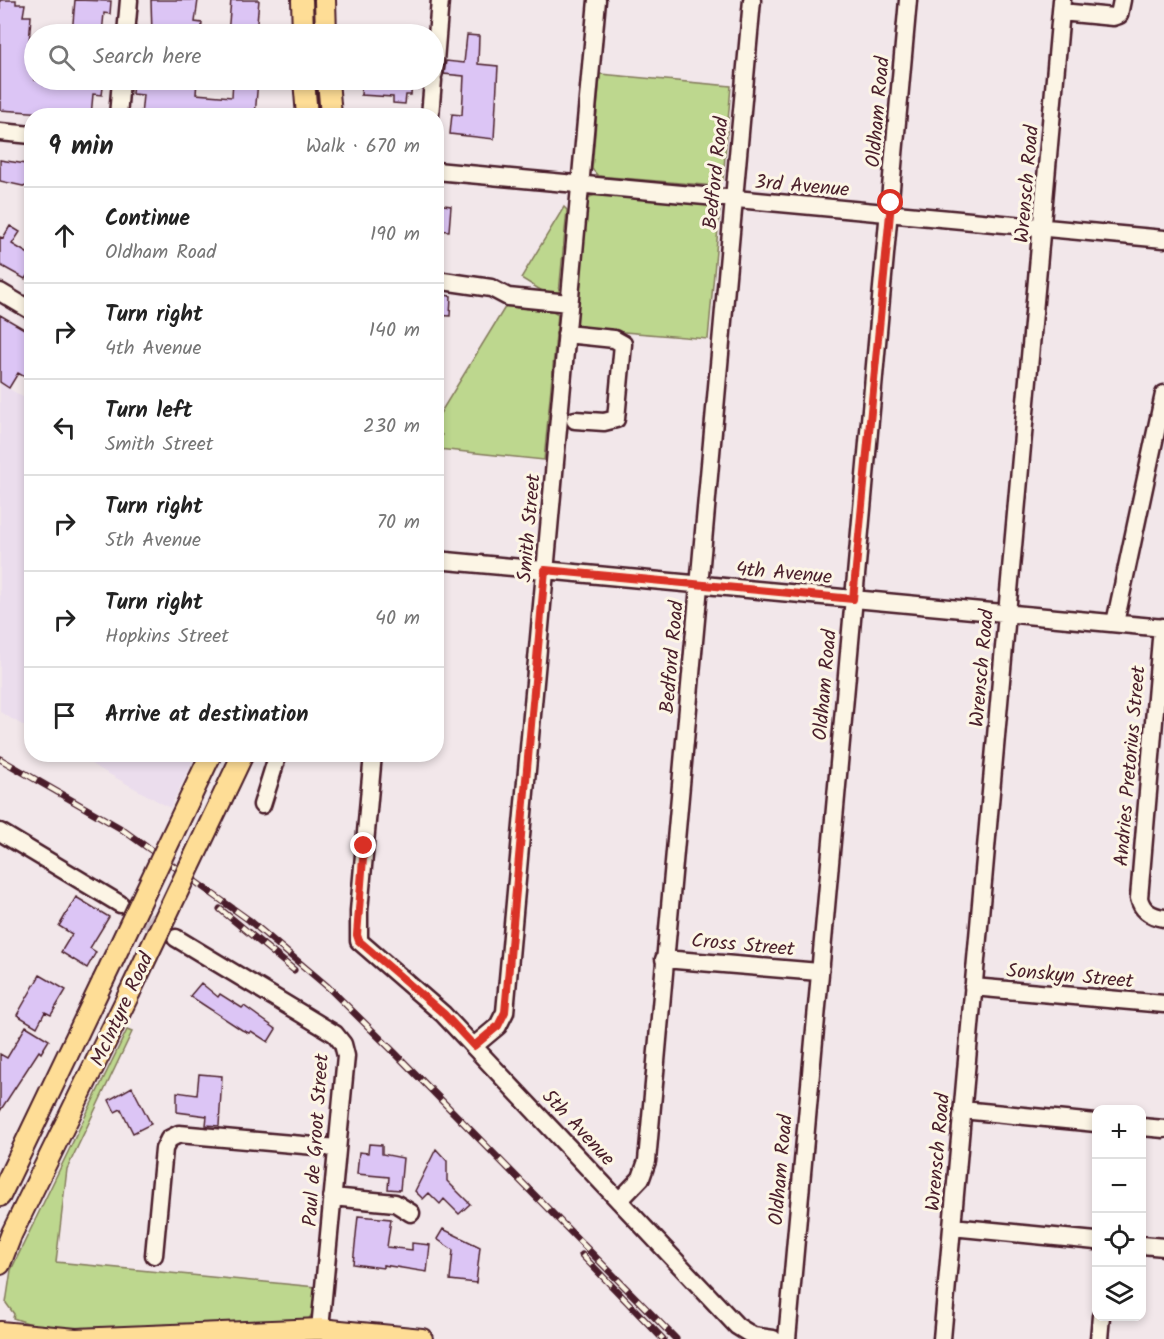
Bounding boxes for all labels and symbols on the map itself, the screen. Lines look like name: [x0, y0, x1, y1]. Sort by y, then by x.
street label: Oldham Road: [858, 54, 900, 169]
street label: Bedford Road: [695, 114, 739, 231]
street label: Wrensch Road: [1007, 123, 1049, 244]
street label: 3rd Avenue: [753, 167, 851, 207]
route start: [877, 189, 903, 215]
street label: Smith Street: [509, 472, 551, 584]
street label: 4th Avenue: [734, 554, 833, 594]
street label: Bedford Road: [652, 598, 694, 715]
street label: Wrensch Road: [962, 607, 1004, 728]
street label: Oldham Road: [805, 627, 847, 742]
street label: Andries Pretorius Street: [1106, 664, 1156, 868]
route end: [350, 832, 376, 858]
street label: Cross Street: [690, 926, 796, 966]
street label: McIntyre Road: [82, 947, 164, 1072]
street label: Sonskyn Street: [1005, 956, 1135, 998]
street label: Paul de Groot Street: [295, 1052, 339, 1228]
street label: 5th Avenue: [533, 1082, 622, 1174]
street label: Wrensch Road: [918, 1091, 960, 1212]
street label: Oldham Road: [761, 1112, 803, 1227]

